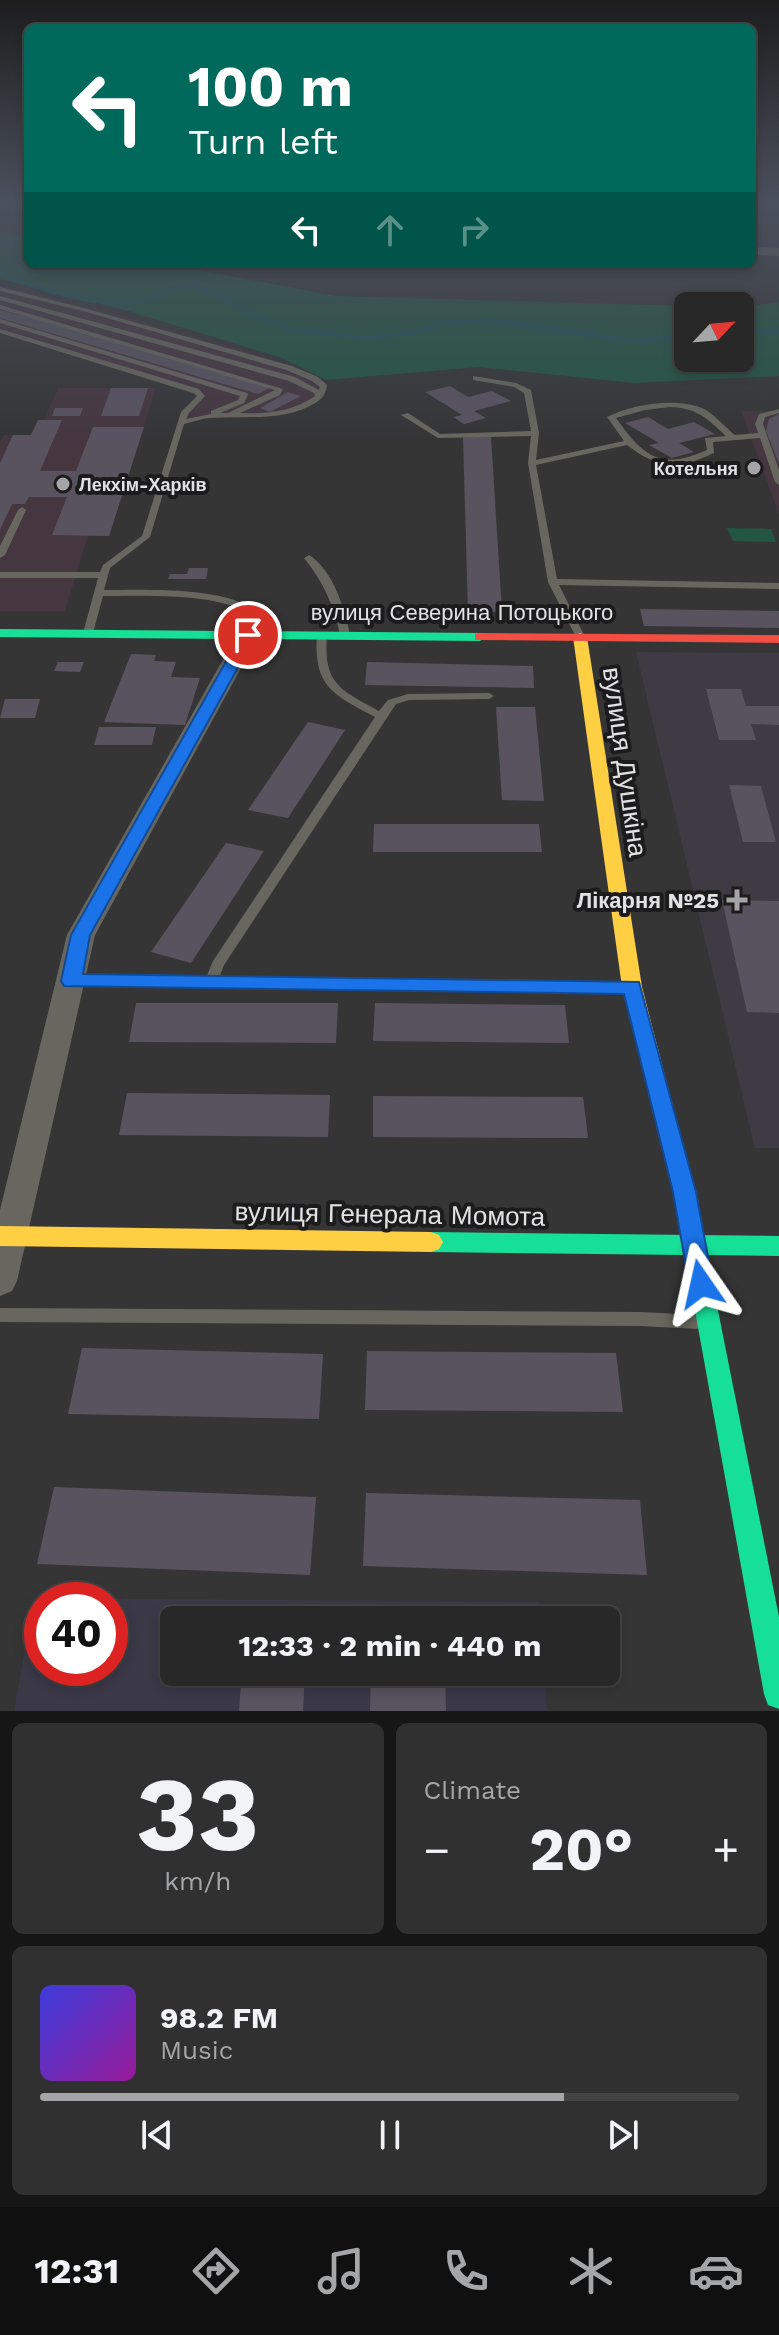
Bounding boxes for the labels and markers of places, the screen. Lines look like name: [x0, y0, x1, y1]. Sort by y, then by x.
place label: Котельня: [654, 458, 738, 479]
marker: Котельня: [745, 459, 763, 477]
place label: Лекхім-Харків: [79, 474, 207, 495]
marker: Лекхім-Харків: [54, 475, 72, 493]
pin: [214, 601, 282, 669]
place label: Лікарня №25: [577, 888, 719, 913]
marker: Лікарня №25: [726, 889, 748, 911]

